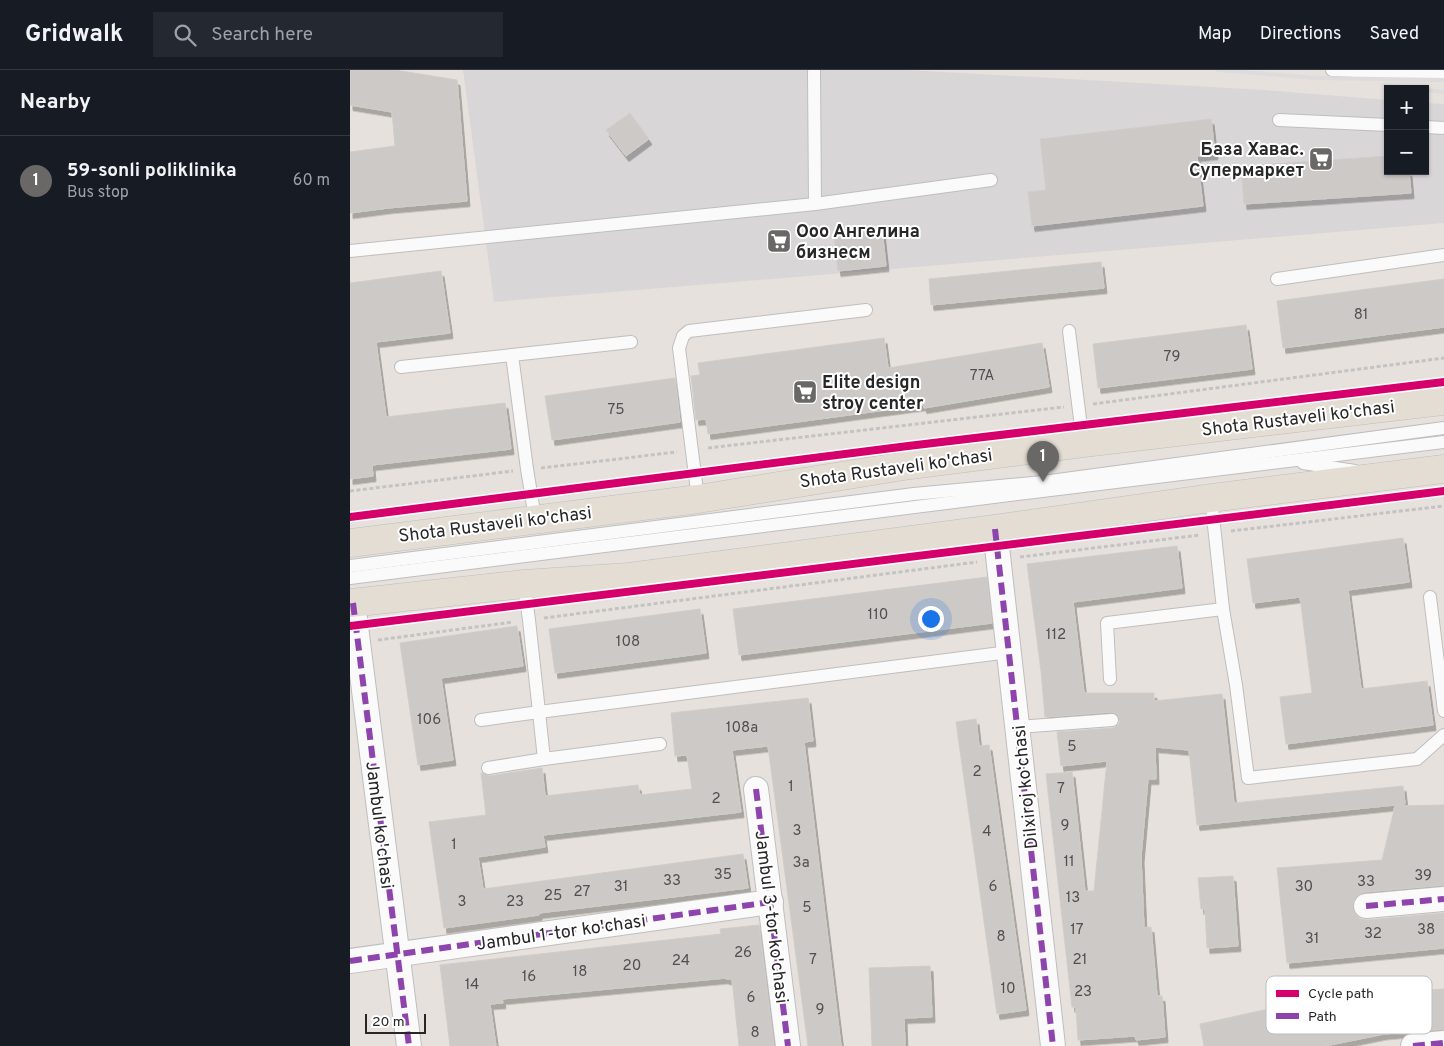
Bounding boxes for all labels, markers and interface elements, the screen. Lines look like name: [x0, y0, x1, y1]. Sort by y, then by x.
search box: [153, 12, 503, 57]
text: Gridwalk: [25, 20, 123, 50]
icon: search: [171, 21, 199, 49]
text: Search here: [211, 23, 313, 47]
text: Map: [1198, 23, 1232, 46]
text: Directions: [1260, 23, 1342, 46]
text: Saved: [1370, 23, 1419, 46]
map controls: [1384, 85, 1429, 175]
button: +: [1384, 85, 1429, 130]
text: Nearby: [20, 89, 91, 116]
button: −: [1384, 130, 1429, 175]
place label: База Хавас. Супермаркет: [1189, 139, 1305, 183]
supermarket icon: База Хавас. Супермаркет: [1308, 146, 1334, 172]
text: 59-sonli poliklinika: [67, 159, 237, 183]
text: 1: [33, 171, 39, 191]
text: 60 m: [293, 171, 330, 191]
text: Bus stop: [67, 183, 129, 203]
place label: Ооо Ангелина бизнесм: [796, 221, 920, 265]
supermarket icon: Ооо Ангелина бизнесм: [766, 228, 792, 254]
house number: 81: [1354, 306, 1368, 325]
house number: 79: [1164, 348, 1180, 367]
house number: 77А: [970, 367, 994, 386]
place label: Elite design stroy center: [822, 372, 924, 416]
supermarket icon: Elite design stroy center: [792, 379, 818, 405]
street label: Shota Rustaveli ko'chasi: [1200, 396, 1396, 443]
house number: 75: [607, 401, 625, 420]
pin: 1: [1027, 441, 1059, 482]
street label: Shota Rustaveli ko'chasi: [798, 445, 994, 494]
street label: Shota Rustaveli ko'chasi: [397, 502, 593, 549]
house number: 110: [868, 606, 888, 625]
your location: [918, 606, 944, 632]
house number: 112: [1046, 626, 1066, 645]
house number: 108: [616, 633, 640, 652]
house number: 106: [417, 711, 441, 730]
house number: 108a: [726, 719, 758, 738]
street label: Dilxiroj ko‘chasi: [1009, 724, 1044, 850]
house number: 5: [1067, 738, 1077, 757]
street label: Jambul ko'chasi: [359, 760, 398, 890]
house number: 2: [972, 763, 982, 782]
house number: 1: [788, 778, 794, 797]
house number: 7: [1057, 780, 1065, 799]
house number: 2: [711, 790, 721, 809]
house number: 9: [1061, 817, 1069, 836]
house number: 3: [792, 822, 802, 841]
house number: 4: [982, 823, 992, 842]
street label: Jambul 3-tor ko'chasi: [748, 829, 793, 1005]
house number: 1: [451, 836, 457, 855]
house number: 11: [1063, 853, 1075, 872]
house number: 3a: [792, 854, 810, 873]
house number: 35: [714, 866, 732, 885]
house number: 39: [1414, 867, 1432, 886]
house number: 33: [663, 872, 681, 891]
house number: 33: [1357, 873, 1375, 892]
house number: 31: [614, 878, 628, 897]
house number: 6: [989, 878, 998, 897]
house number: 30: [1295, 878, 1313, 897]
house number: 27: [574, 883, 591, 902]
house number: 25: [544, 887, 562, 906]
house number: 13: [1066, 889, 1080, 908]
house number: 3: [457, 893, 467, 912]
house number: 23: [506, 893, 524, 912]
house number: 5: [802, 899, 812, 918]
street label: Jambul 1-tor ko'chasi: [475, 910, 647, 957]
house number: 17: [1070, 921, 1084, 940]
house number: 38: [1417, 921, 1435, 940]
house number: 32: [1364, 925, 1382, 944]
house number: 8: [996, 928, 1006, 947]
house number: 31: [1305, 930, 1319, 949]
house number: 26: [734, 944, 752, 963]
house number: 7: [809, 951, 817, 970]
house number: 21: [1073, 951, 1087, 970]
house number: 24: [672, 952, 690, 971]
house number: 20: [623, 957, 641, 976]
house number: 18: [573, 963, 587, 982]
house number: 16: [522, 968, 536, 987]
house number: 14: [465, 976, 479, 995]
legend: [1266, 976, 1432, 1034]
house number: 10: [1000, 980, 1016, 999]
house number: 23: [1074, 983, 1092, 1002]
text: Cycle path: [1308, 986, 1374, 1003]
house number: 6: [747, 989, 756, 1008]
house number: 9: [816, 1001, 824, 1020]
text: Path: [1308, 1009, 1337, 1026]
scale bar: [365, 1011, 426, 1034]
text: 20 m: [372, 1014, 405, 1031]
house number: 8: [750, 1024, 760, 1043]

